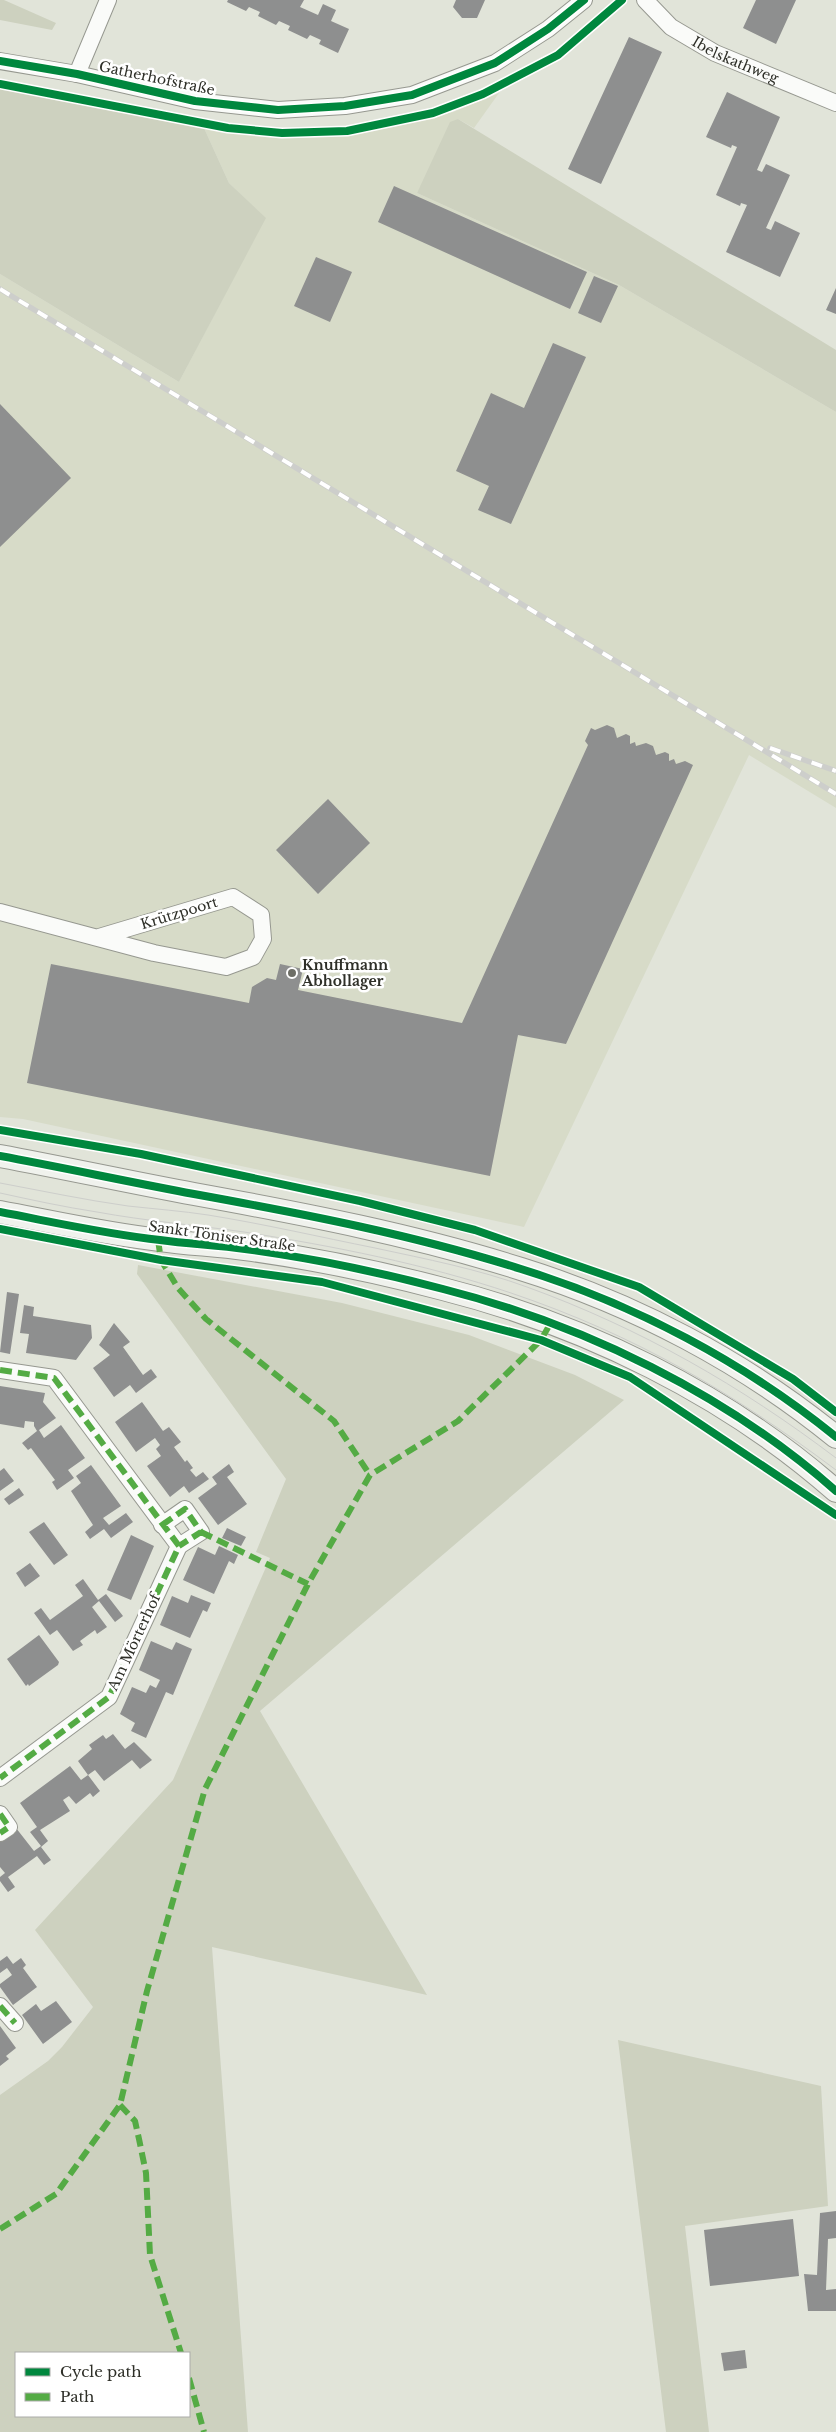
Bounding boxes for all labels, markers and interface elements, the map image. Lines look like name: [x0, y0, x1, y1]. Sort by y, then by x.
street label: Ibelskathweg: [689, 32, 782, 88]
street label: Gatherhofstraße: [98, 57, 216, 99]
street label: Krützpoort: [138, 893, 220, 933]
place label: Knuffmann Abhollager: [301, 956, 388, 990]
marker: Knuffmann Abhollager: [286, 967, 298, 979]
street label: Sankt Töniser Straße: [147, 1217, 297, 1255]
street label: Am Mörterhof: [103, 1589, 165, 1694]
legend: [15, 2352, 190, 2417]
text: Cycle path: [60, 2362, 142, 2381]
text: Path: [60, 2387, 94, 2406]

